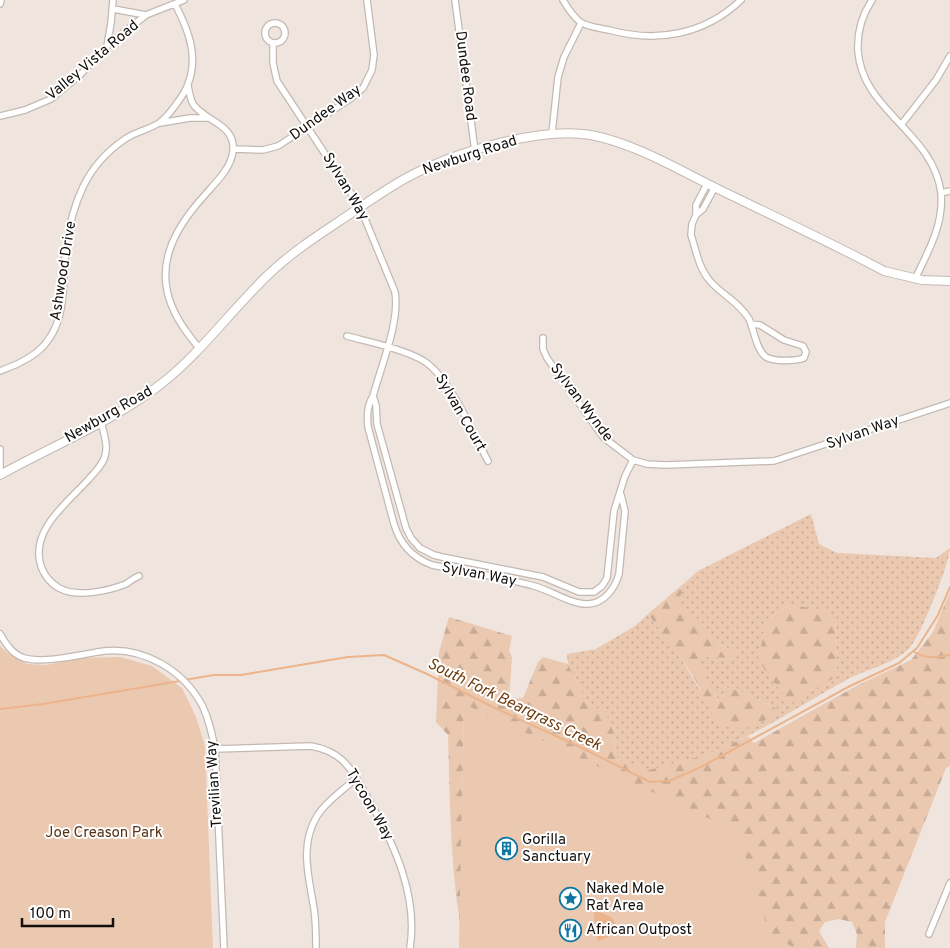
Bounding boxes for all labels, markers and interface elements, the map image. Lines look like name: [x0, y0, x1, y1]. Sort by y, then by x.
street label: Valley Vista Road: [43, 17, 143, 105]
street label: Dundee Road: [450, 30, 480, 122]
street label: Dundee Way: [287, 81, 365, 145]
street label: Newburg Road: [420, 132, 520, 180]
street label: Sylvan Way: [317, 150, 373, 224]
street label: Ashwood Drive: [47, 220, 81, 322]
street label: Sylvan Wynde: [545, 360, 617, 446]
street label: Sylvan Court: [430, 371, 490, 455]
street label: Newburg Road: [62, 382, 156, 448]
street label: Sylvan Way: [824, 412, 902, 454]
street label: Sylvan Way: [440, 558, 518, 592]
water label: South Fork Beargrass Creek: [424, 654, 605, 756]
street label: Trevilian Way: [202, 740, 228, 828]
street label: Tycoon Way: [341, 766, 397, 845]
park label: Joe Creason Park: [45, 824, 163, 843]
place label: Gorilla Sanctuary: [522, 831, 591, 867]
building icon: Gorilla Sanctuary: [494, 837, 518, 861]
place label: Naked Mole Rat Area: [586, 880, 664, 916]
place icon: Naked Mole Rat Area: [558, 886, 582, 910]
scale bar: [22, 896, 114, 928]
text: 100 m: [30, 905, 71, 924]
restaurant icon: African Outpost: [558, 918, 582, 942]
place label: African Outpost: [586, 921, 692, 940]

